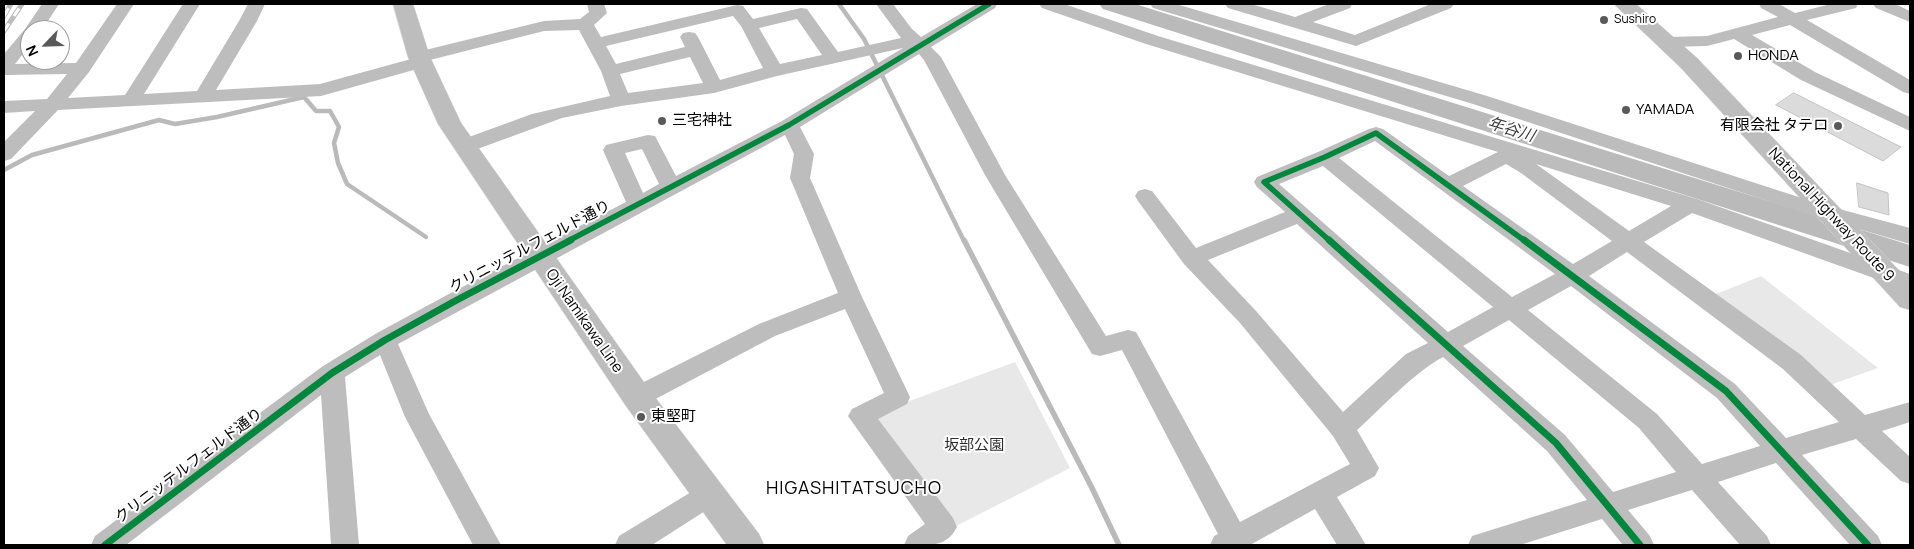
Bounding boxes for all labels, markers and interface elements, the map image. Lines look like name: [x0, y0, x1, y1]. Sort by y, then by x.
place label: Sushiro: [1614, 13, 1656, 27]
marker: Sushiro: [1598, 14, 1610, 26]
north arrow: [20, 20, 70, 70]
text: N: [21, 42, 42, 59]
place label: HONDA: [1748, 47, 1799, 65]
marker: HONDA: [1732, 50, 1744, 62]
place label: YAMADA: [1636, 101, 1694, 119]
marker: YAMADA: [1620, 104, 1632, 116]
place label: 三宅神社: [672, 112, 732, 130]
water label: 年谷川: [1485, 114, 1537, 146]
marker: 三宅神社: [656, 115, 668, 127]
place label: 有限会社 タテロ: [1720, 117, 1828, 135]
marker: 有限会社 タテロ: [1832, 120, 1844, 132]
street label: National Highway Route 9: [1764, 144, 1898, 286]
street label: クリニッテルフェルド通り: [446, 197, 614, 297]
street label: Oji Namikawa Line: [541, 266, 627, 376]
street label: クリニッテルフェルド通り: [112, 405, 266, 527]
place label: 東堅町: [651, 408, 696, 426]
marker: 東堅町: [635, 411, 647, 423]
park label: 坂部公園: [944, 437, 1004, 455]
district label: HIGASHITATSUCHO: [764, 478, 944, 500]

